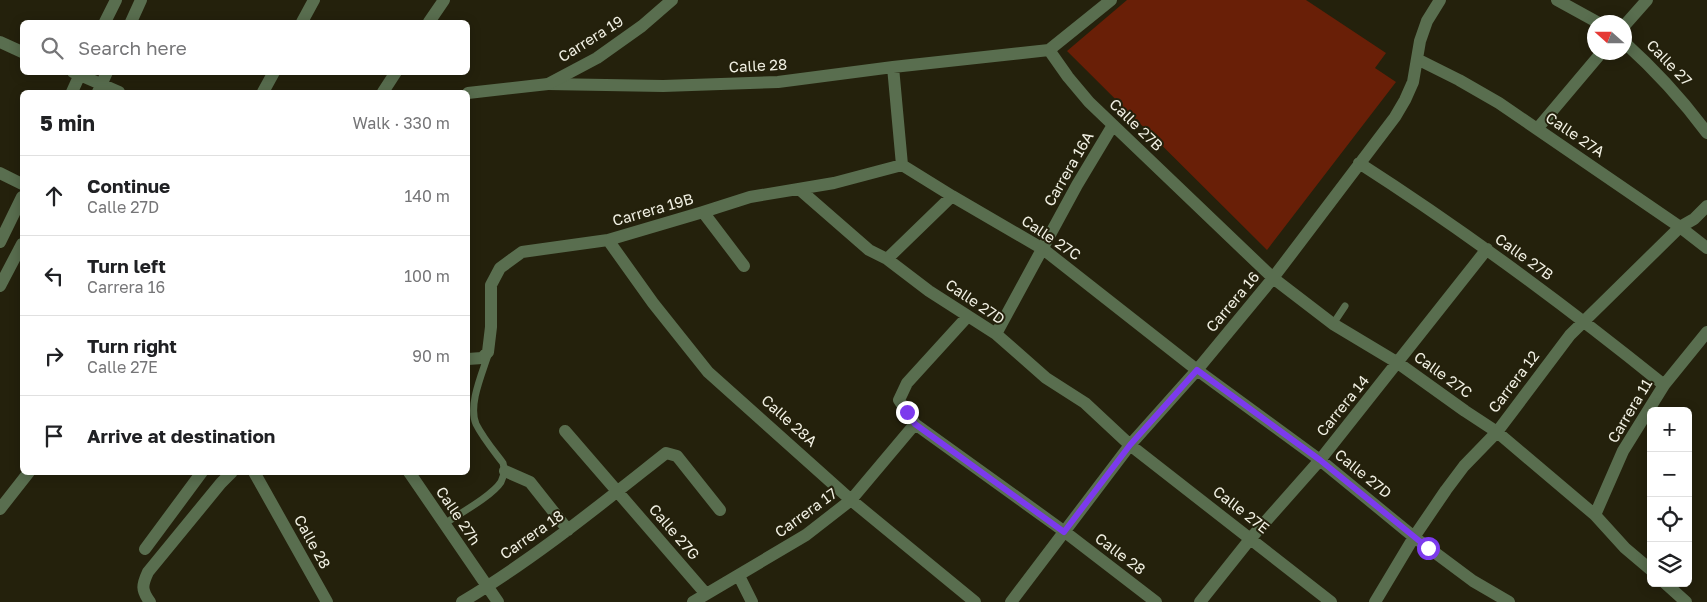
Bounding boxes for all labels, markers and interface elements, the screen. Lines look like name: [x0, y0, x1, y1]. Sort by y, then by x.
street label: Carrera 19: [555, 11, 626, 65]
north arrow: [1587, 15, 1632, 60]
search box: [20, 20, 470, 75]
icon: search: [38, 34, 66, 62]
street label: Calle 27: [1643, 35, 1696, 89]
text: Search here: [78, 36, 187, 59]
street label: Calle 28: [728, 54, 788, 76]
street label: Calle 27B: [1106, 94, 1167, 154]
street label: Calle 27A: [1543, 108, 1608, 160]
text: 5 min: [40, 110, 95, 136]
text: Walk · 330 m: [352, 113, 450, 133]
street label: Carrera 16A: [1040, 128, 1097, 209]
text: Continue: [87, 174, 170, 197]
icon: ahead: [40, 182, 68, 210]
text: 140 m: [404, 186, 450, 206]
street label: Carrera 19B: [610, 189, 695, 229]
text: Calle 27D: [87, 197, 159, 217]
street label: Calle 27C: [1019, 211, 1085, 263]
street label: Calle 27B: [1492, 229, 1557, 283]
text: Turn left: [87, 254, 166, 277]
icon: left: [40, 262, 68, 290]
text: 100 m: [404, 266, 450, 286]
street label: Carrera 16: [1202, 268, 1263, 335]
street label: Calle 27D: [942, 275, 1009, 328]
text: Carrera 16: [87, 277, 165, 297]
text: Turn right: [87, 334, 177, 357]
icon: right: [40, 342, 68, 370]
text: 90 m: [412, 346, 450, 366]
street label: Calle 27C: [1411, 347, 1476, 401]
street label: Carrera 12: [1484, 347, 1542, 416]
text: Calle 27E: [87, 357, 158, 377]
street label: Carrera 14: [1312, 371, 1372, 440]
street label: Carrera 11: [1603, 375, 1655, 446]
street label: Calle 28A: [758, 391, 821, 450]
route end: [896, 401, 919, 424]
map controls: [1647, 407, 1692, 587]
button: +: [1647, 407, 1692, 452]
icon: arrive: [40, 422, 68, 450]
text: Arrive at destination: [87, 424, 275, 447]
street label: Calle 27D: [1332, 445, 1396, 502]
button: −: [1647, 452, 1692, 497]
street label: Calle 27E: [1210, 482, 1273, 537]
street label: Calle 27h: [433, 483, 485, 548]
street label: Carrera 17: [771, 484, 840, 541]
button: locate: [1647, 497, 1692, 542]
street label: Calle 27G: [646, 500, 704, 563]
street label: Carrera 18: [496, 506, 567, 563]
street label: Calle 28: [291, 512, 335, 571]
street label: Calle 28: [1092, 528, 1149, 578]
route start: [1417, 537, 1440, 560]
button: layers: [1647, 542, 1692, 587]

